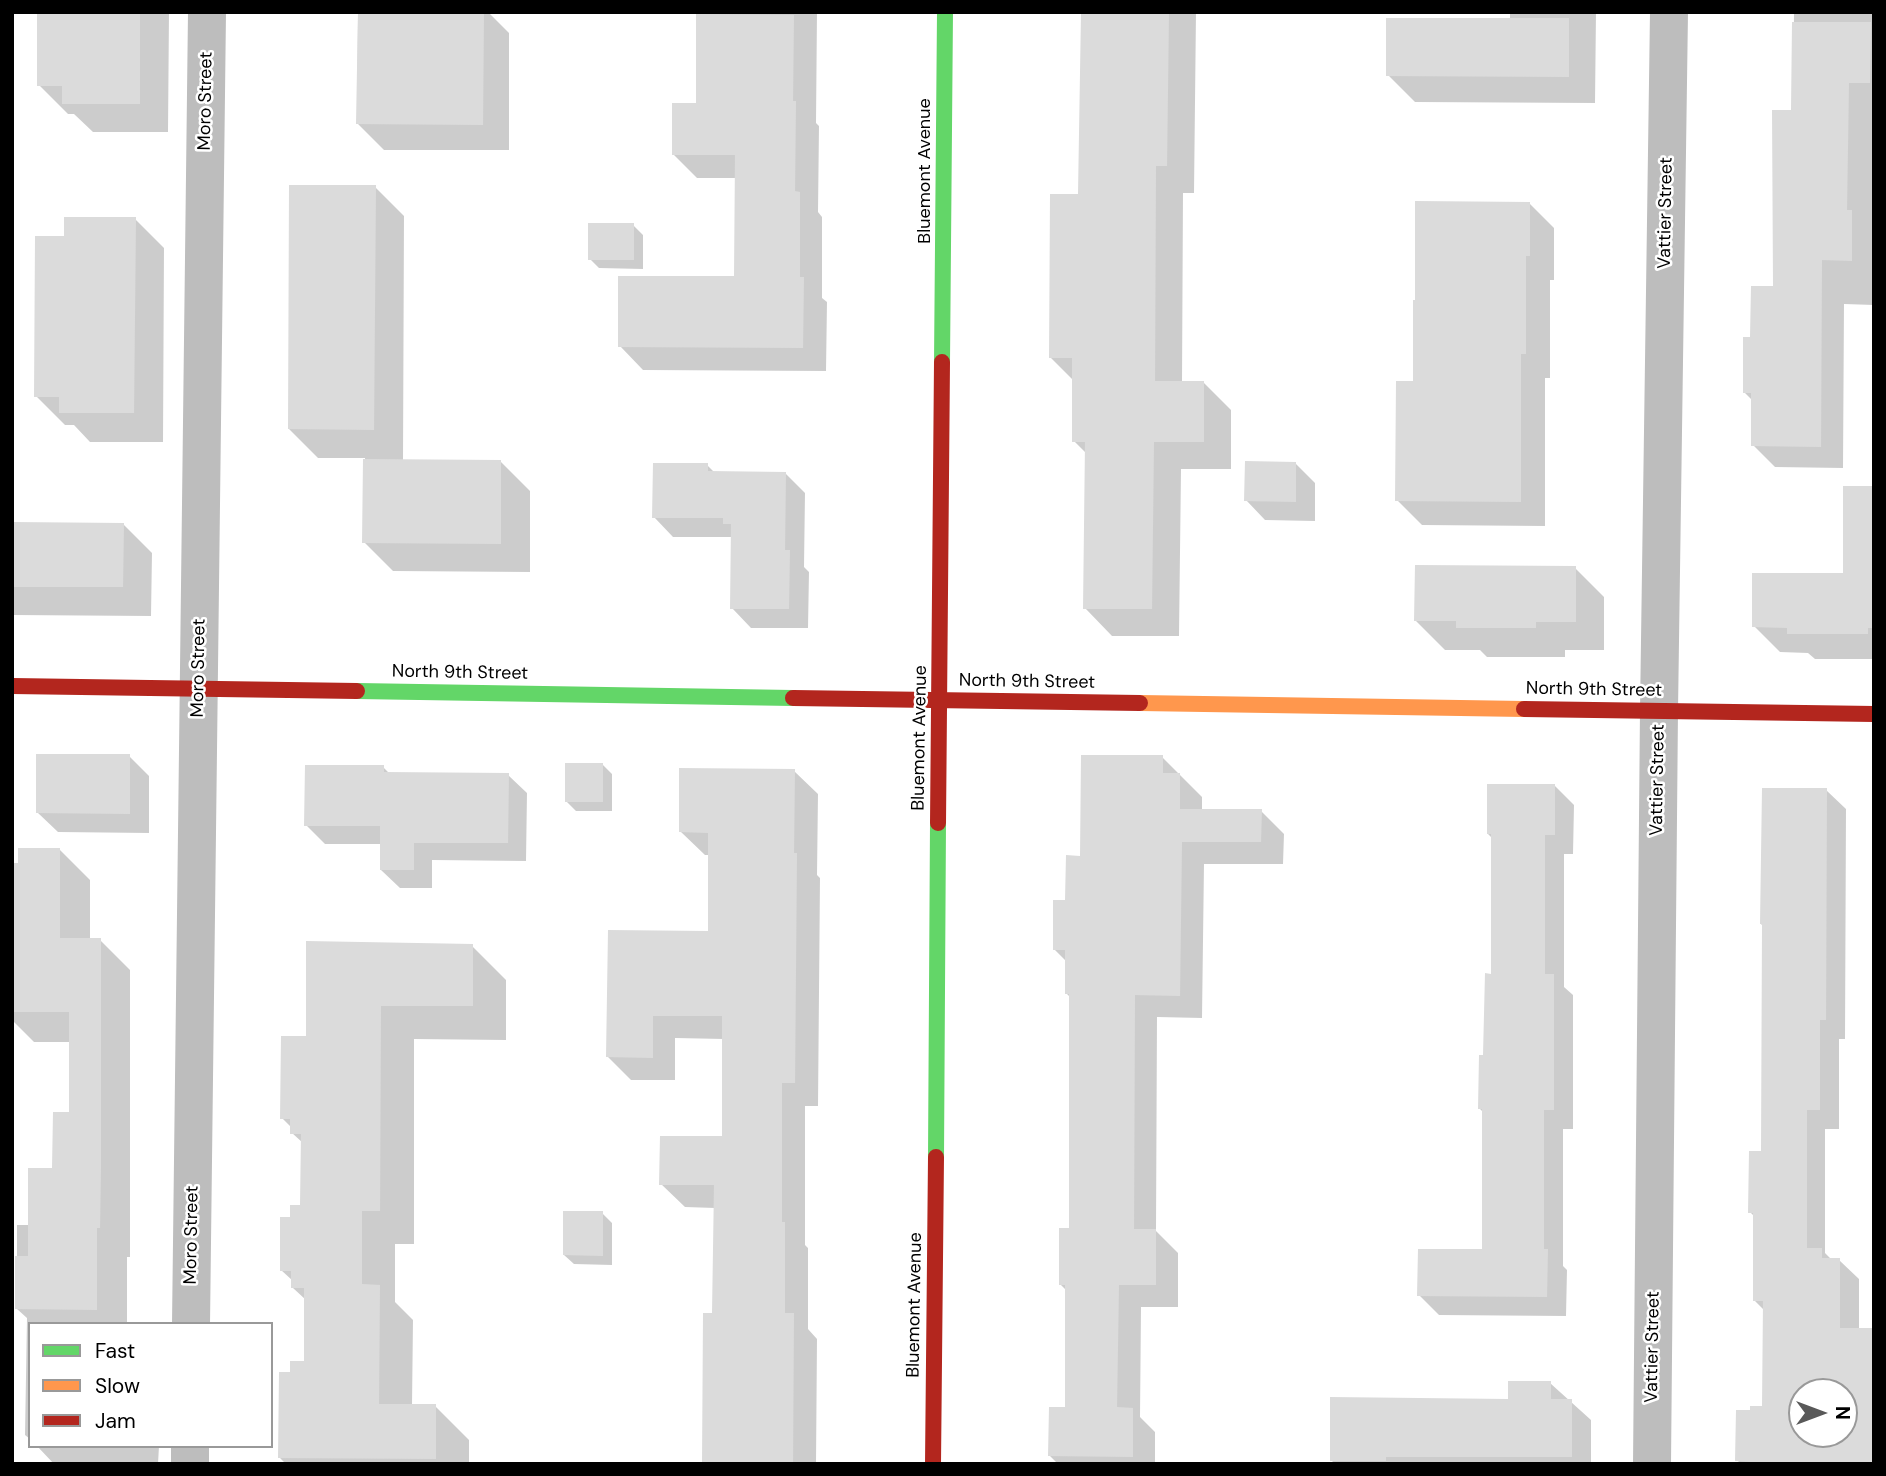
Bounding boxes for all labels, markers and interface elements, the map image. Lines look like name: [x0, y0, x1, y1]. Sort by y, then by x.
street label: Moro Street: [194, 52, 218, 150]
street label: Bluemont Avenue: [914, 98, 936, 244]
street label: Vattier Street: [1654, 157, 1678, 269]
street label: Moro Street: [187, 619, 211, 717]
street label: North 9th Street: [392, 661, 528, 685]
street label: Bluemont Avenue: [908, 665, 932, 811]
street label: North 9th Street: [959, 670, 1095, 694]
street label: North 9th Street: [1526, 678, 1662, 702]
street label: Vattier Street: [1646, 724, 1670, 836]
street label: Moro Street: [180, 1186, 204, 1284]
street label: Bluemont Avenue: [903, 1232, 927, 1378]
street label: Vattier Street: [1641, 1291, 1665, 1403]
legend: [28, 1322, 273, 1448]
text: Fast: [95, 1337, 135, 1365]
text: Slow: [95, 1372, 140, 1400]
north arrow: [1788, 1378, 1858, 1448]
text: N: [1830, 1406, 1855, 1420]
text: Jam: [95, 1407, 136, 1435]

